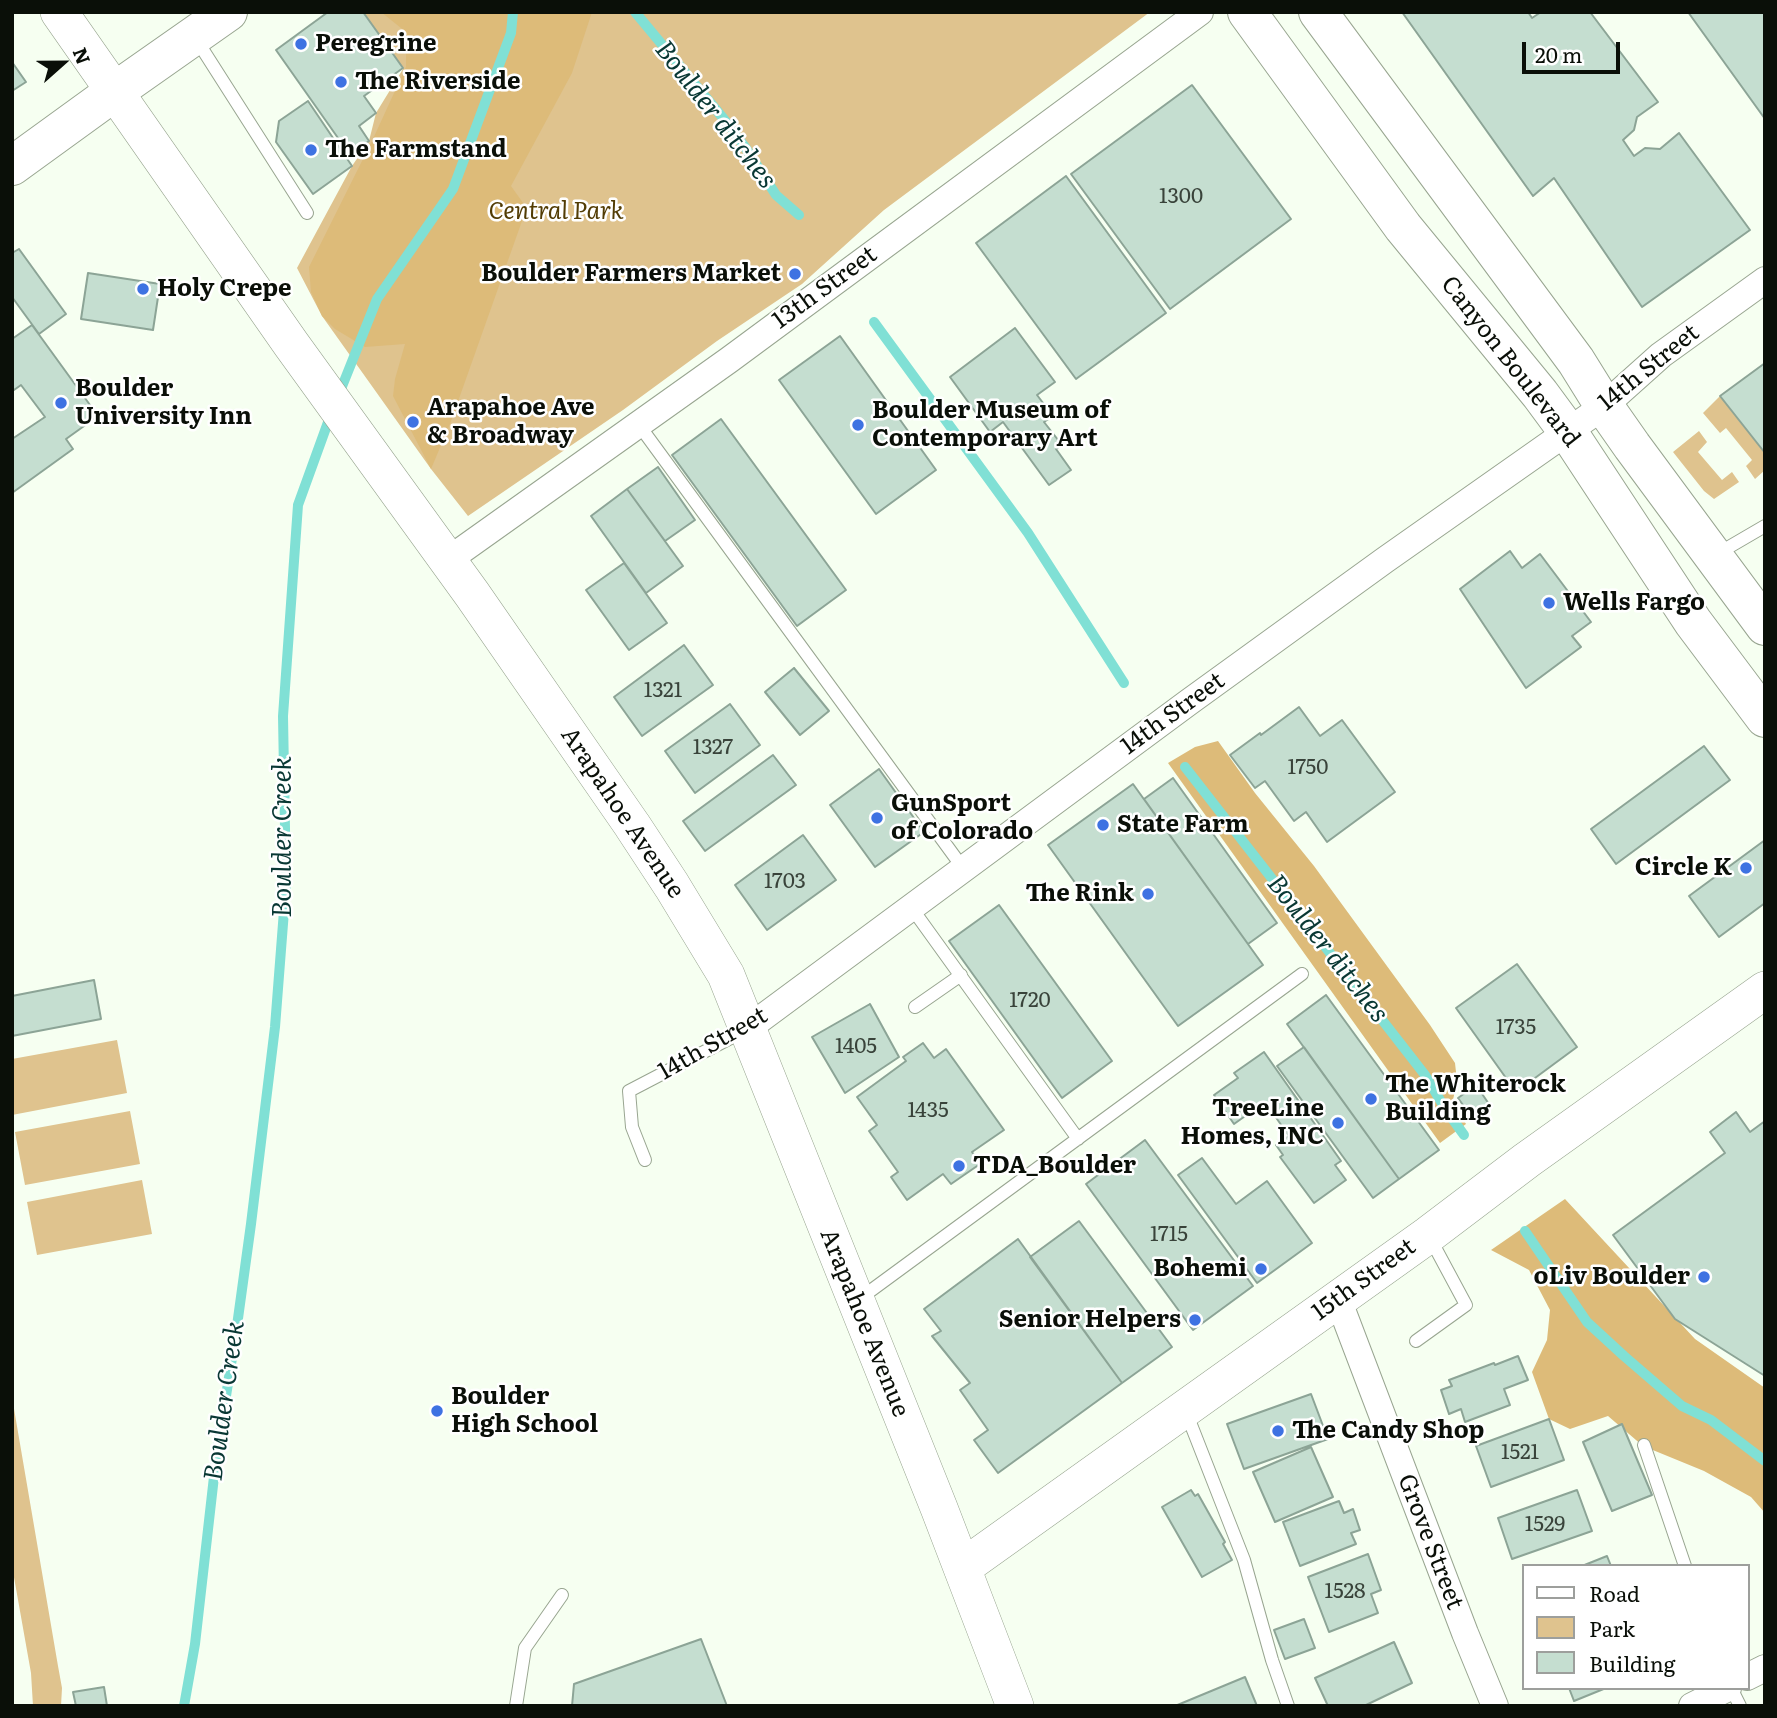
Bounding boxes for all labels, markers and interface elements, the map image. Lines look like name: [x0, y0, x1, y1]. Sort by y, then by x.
north arrow: [28, 28, 98, 98]
scale bar: [1525, 28, 1623, 72]
place label: Peregrine: [315, 30, 437, 58]
water label: Boulder ditches: [648, 35, 782, 195]
marker: Peregrine: [293, 36, 309, 52]
text: 20 m: [1535, 38, 1582, 69]
text: N: [67, 43, 99, 68]
place label: The Riverside: [355, 68, 521, 96]
marker: The Riverside: [333, 74, 349, 90]
place label: The Farmstand: [325, 136, 507, 164]
marker: The Farmstand: [303, 142, 319, 158]
house number: 1300: [1159, 184, 1203, 210]
park label: Central Park: [488, 198, 624, 226]
street label: 13th Street: [767, 241, 883, 335]
place label: Boulder Farmers Market: [481, 260, 781, 288]
marker: Boulder Farmers Market: [787, 266, 803, 282]
street label: Canyon Boulevard: [1434, 271, 1586, 453]
place label: Holy Crepe: [157, 275, 292, 303]
marker: Holy Crepe: [135, 281, 151, 297]
street label: 14th Street: [1593, 319, 1705, 417]
place label: Boulder University Inn: [75, 375, 252, 431]
place label: Arapahoe Ave & Broadway: [427, 394, 595, 450]
marker: Boulder University Inn: [53, 395, 69, 411]
place label: Boulder Museum of Contemporary Art: [872, 397, 1110, 453]
marker: Arapahoe Ave & Broadway: [405, 414, 421, 430]
marker: Boulder Museum of Contemporary Art: [850, 417, 866, 433]
place label: Wells Fargo: [1563, 589, 1705, 617]
marker: Wells Fargo: [1541, 595, 1557, 611]
street label: 14th Street: [1116, 667, 1230, 761]
house number: 1321: [644, 678, 682, 704]
street label: Arapahoe Avenue: [554, 722, 690, 904]
house number: 1327: [693, 735, 733, 761]
house number: 1750: [1288, 755, 1328, 781]
water label: Boulder Creek: [267, 756, 299, 918]
place label: GunSport of Colorado: [891, 790, 1033, 846]
marker: GunSport of Colorado: [869, 810, 885, 826]
place label: State Farm: [1117, 811, 1249, 839]
marker: State Farm: [1095, 817, 1111, 833]
place label: Circle K: [1635, 854, 1732, 882]
marker: Circle K: [1738, 860, 1754, 876]
house number: 1703: [764, 869, 806, 895]
water label: Boulder ditches: [1260, 869, 1394, 1029]
place label: The Rink: [1026, 880, 1134, 908]
marker: The Rink: [1140, 886, 1156, 902]
house number: 1720: [1009, 988, 1051, 1014]
street label: 14th Street: [653, 1001, 773, 1087]
house number: 1735: [1496, 1015, 1536, 1041]
house number: 1405: [835, 1034, 877, 1060]
place label: The Whiterock Building: [1385, 1071, 1566, 1127]
marker: The Whiterock Building: [1363, 1091, 1379, 1107]
place label: TreeLine Homes, INC: [1181, 1095, 1324, 1151]
house number: 1435: [907, 1098, 949, 1124]
marker: TreeLine Homes, INC: [1330, 1115, 1346, 1131]
place label: TDA_Boulder: [973, 1152, 1136, 1180]
marker: TDA_Boulder: [951, 1158, 967, 1174]
house number: 1715: [1150, 1222, 1188, 1248]
street label: Arapahoe Avenue: [813, 1225, 915, 1421]
street label: 15th Street: [1307, 1233, 1421, 1327]
place label: Bohemi: [1153, 1255, 1247, 1283]
marker: Bohemi: [1253, 1261, 1269, 1277]
place label: oLiv Boulder: [1533, 1263, 1690, 1291]
marker: oLiv Boulder: [1696, 1269, 1712, 1285]
place label: Senior Helpers: [999, 1306, 1181, 1334]
marker: Senior Helpers: [1187, 1312, 1203, 1328]
water label: Boulder Creek: [198, 1319, 252, 1483]
place label: Boulder High School: [451, 1383, 598, 1439]
marker: Boulder High School: [429, 1403, 445, 1419]
place label: The Candy Shop: [1292, 1417, 1484, 1445]
marker: The Candy Shop: [1270, 1423, 1286, 1439]
house number: 1521: [1501, 1440, 1539, 1466]
street label: Grove Street: [1391, 1470, 1469, 1614]
house number: 1529: [1525, 1512, 1565, 1538]
legend: [1522, 1564, 1749, 1690]
text: Road: [1589, 1577, 1640, 1608]
house number: 1528: [1324, 1579, 1366, 1605]
text: Park: [1589, 1612, 1635, 1643]
text: Building: [1589, 1647, 1675, 1678]

